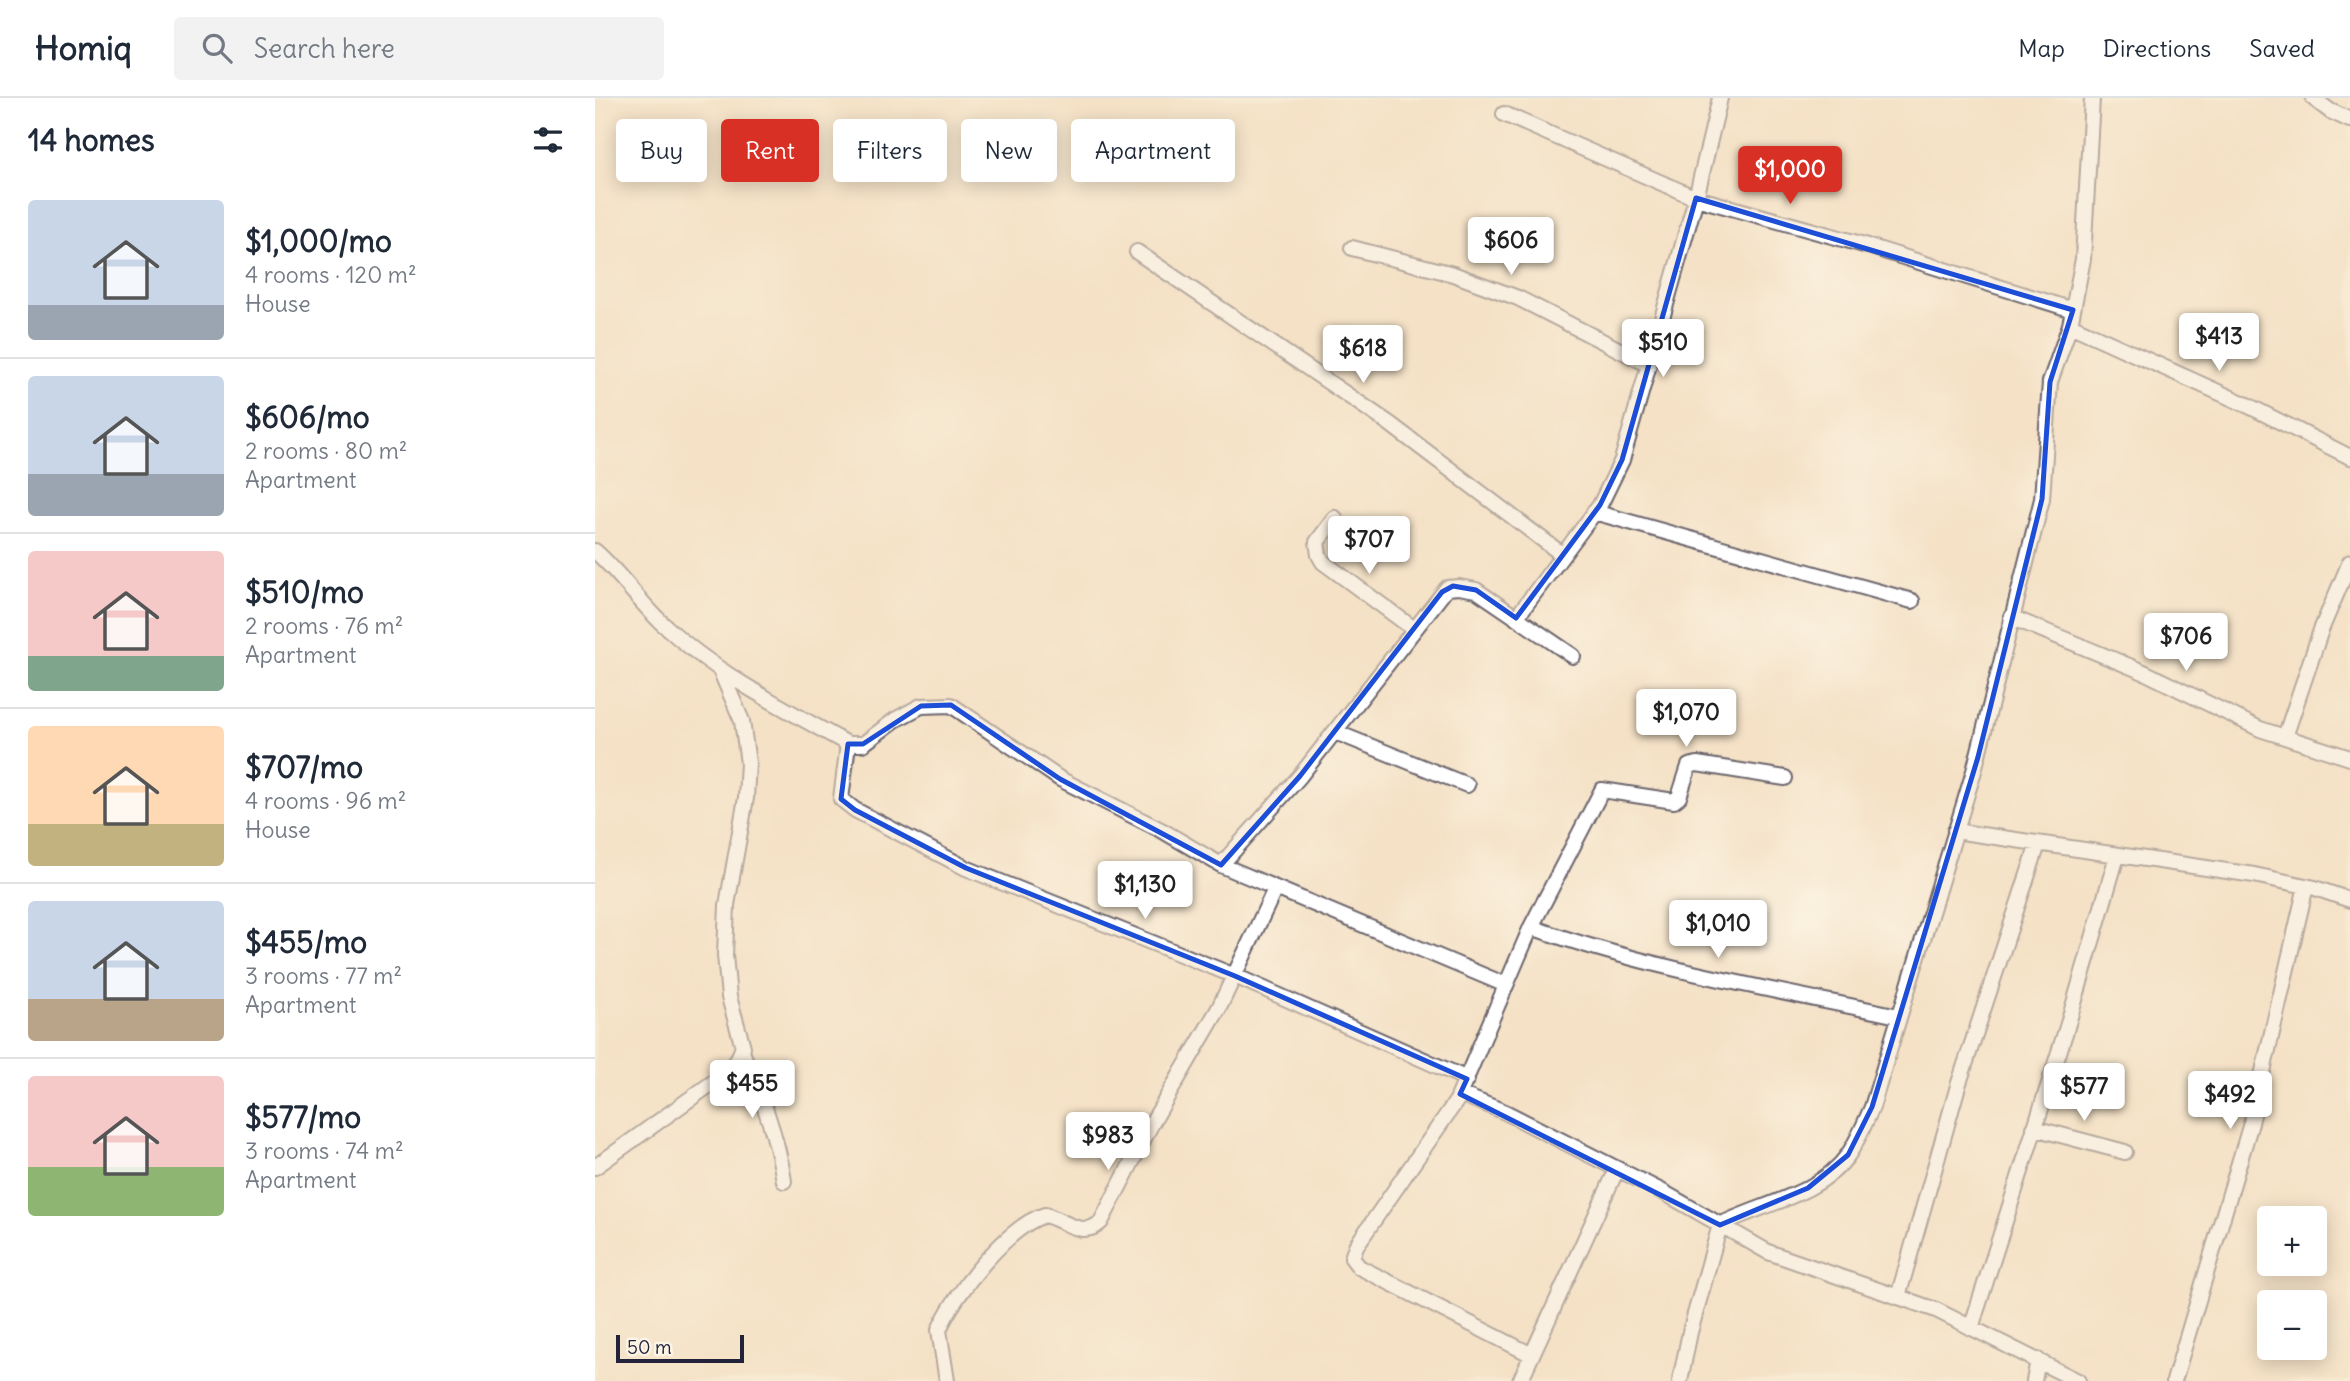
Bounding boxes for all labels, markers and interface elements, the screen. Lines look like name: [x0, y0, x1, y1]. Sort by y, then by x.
search box: [174, 17, 664, 80]
text: Homiq: [35, 27, 132, 69]
icon: search: [198, 29, 236, 67]
text: Search here: [254, 32, 395, 65]
text: Map: [2018, 33, 2065, 63]
text: Directions: [2103, 33, 2211, 63]
text: Saved: [2249, 33, 2315, 63]
chip: Buy: [616, 119, 707, 182]
chip: Rent: [721, 119, 819, 182]
chip: Filters: [833, 119, 947, 182]
chip: New: [961, 119, 1057, 182]
chip: Apartment: [1071, 119, 1235, 182]
text: 14 homes: [28, 121, 155, 159]
icon: filters: [529, 121, 567, 159]
pin: $1,000: [1733, 146, 1847, 206]
text: $1,000: [1754, 154, 1826, 183]
pin: $606: [1470, 218, 1552, 277]
text: $1,000/mo: [245, 222, 392, 260]
text: $606: [1484, 225, 1538, 254]
icon: home: [84, 228, 168, 312]
text: 4 rooms · 120 m²: [245, 260, 417, 289]
text: House: [245, 289, 311, 318]
pin: $413: [2178, 314, 2260, 373]
pin: $510: [1622, 320, 1704, 379]
text: $413: [2195, 321, 2243, 350]
pin: $618: [1322, 326, 1404, 385]
text: $510: [1638, 327, 1688, 356]
text: $618: [1339, 333, 1387, 362]
text: $606/mo: [245, 398, 370, 436]
icon: home: [84, 404, 168, 488]
text: 2 rooms · 80 m²: [245, 436, 407, 465]
text: Apartment: [245, 465, 357, 494]
pin: $707: [1328, 517, 1410, 576]
text: $707: [1344, 524, 1394, 553]
text: $510/mo: [245, 573, 364, 611]
icon: home: [84, 579, 168, 663]
text: 2 rooms · 76 m²: [245, 611, 403, 640]
pin: $706: [2145, 614, 2227, 673]
text: $706: [2160, 621, 2212, 650]
text: Apartment: [245, 640, 357, 669]
pin: $1,070: [1629, 690, 1743, 749]
text: $1,070: [1652, 697, 1720, 726]
text: $707/mo: [245, 748, 363, 786]
icon: home: [84, 754, 168, 838]
text: 4 rooms · 96 m²: [245, 786, 406, 815]
text: House: [245, 815, 311, 844]
pin: $1,130: [1088, 862, 1202, 921]
text: $1,130: [1114, 869, 1176, 898]
pin: $1,010: [1661, 900, 1775, 960]
text: $1,010: [1685, 908, 1751, 937]
text: $455/mo: [245, 923, 367, 961]
icon: home: [84, 929, 168, 1013]
text: 3 rooms · 77 m²: [245, 961, 402, 990]
text: Apartment: [245, 990, 357, 1019]
pin: $455: [711, 1060, 793, 1120]
pin: $577: [2043, 1063, 2125, 1123]
text: $455: [726, 1068, 778, 1097]
text: $577: [2060, 1071, 2108, 1100]
pin: $492: [2189, 1072, 2271, 1131]
text: $492: [2204, 1079, 2256, 1108]
text: $577/mo: [245, 1098, 361, 1136]
icon: home: [84, 1104, 168, 1188]
pin: $983: [1067, 1112, 1149, 1172]
text: $983: [1082, 1120, 1134, 1149]
text: 3 rooms · 74 m²: [245, 1136, 404, 1165]
text: Apartment: [245, 1165, 357, 1194]
map controls: [2257, 1206, 2327, 1360]
button: +: [2257, 1206, 2327, 1276]
button: −: [2257, 1290, 2327, 1360]
scale bar: [616, 1332, 744, 1364]
text: 50 m: [627, 1335, 672, 1359]

